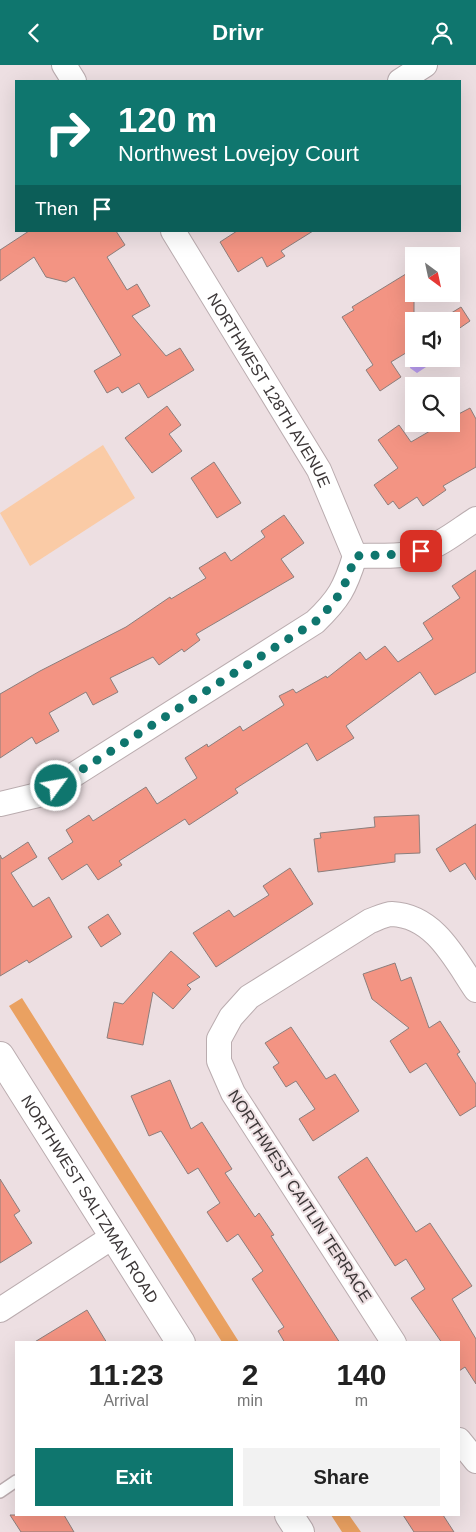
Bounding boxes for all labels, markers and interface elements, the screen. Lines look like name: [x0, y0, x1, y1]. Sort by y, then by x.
icon: back: [20, 19, 48, 47]
icon: person: [428, 19, 456, 47]
text: Drivr: [212, 20, 264, 45]
icon: right: [35, 100, 100, 165]
text: 120 m: [118, 100, 217, 139]
text: Northwest Lovejoy Court: [118, 141, 359, 166]
icon: arrive: [88, 195, 116, 223]
text: Then: [35, 198, 78, 219]
north arrow: [405, 247, 460, 303]
map controls: [405, 247, 460, 432]
street label: NORTHWEST 128TH AVENUE: [205, 290, 334, 489]
button: sound: [405, 312, 460, 367]
button: search: [405, 377, 460, 432]
pin: [400, 530, 442, 572]
icon: arrive: [407, 537, 435, 565]
position arrow: [29, 759, 81, 811]
street label: NORTHWEST CAITLIN TERRACE: [225, 1087, 375, 1305]
street label: NORTHWEST SALTZMAN ROAD: [18, 1092, 162, 1306]
text: 11:23: [89, 1358, 164, 1391]
text: 2: [242, 1358, 258, 1391]
text: 140: [336, 1358, 386, 1391]
text: Arrival: [103, 1392, 149, 1409]
text: min: [237, 1392, 263, 1409]
text: m: [355, 1392, 368, 1409]
button: Exit: [35, 1448, 233, 1506]
button: Share: [243, 1448, 440, 1506]

